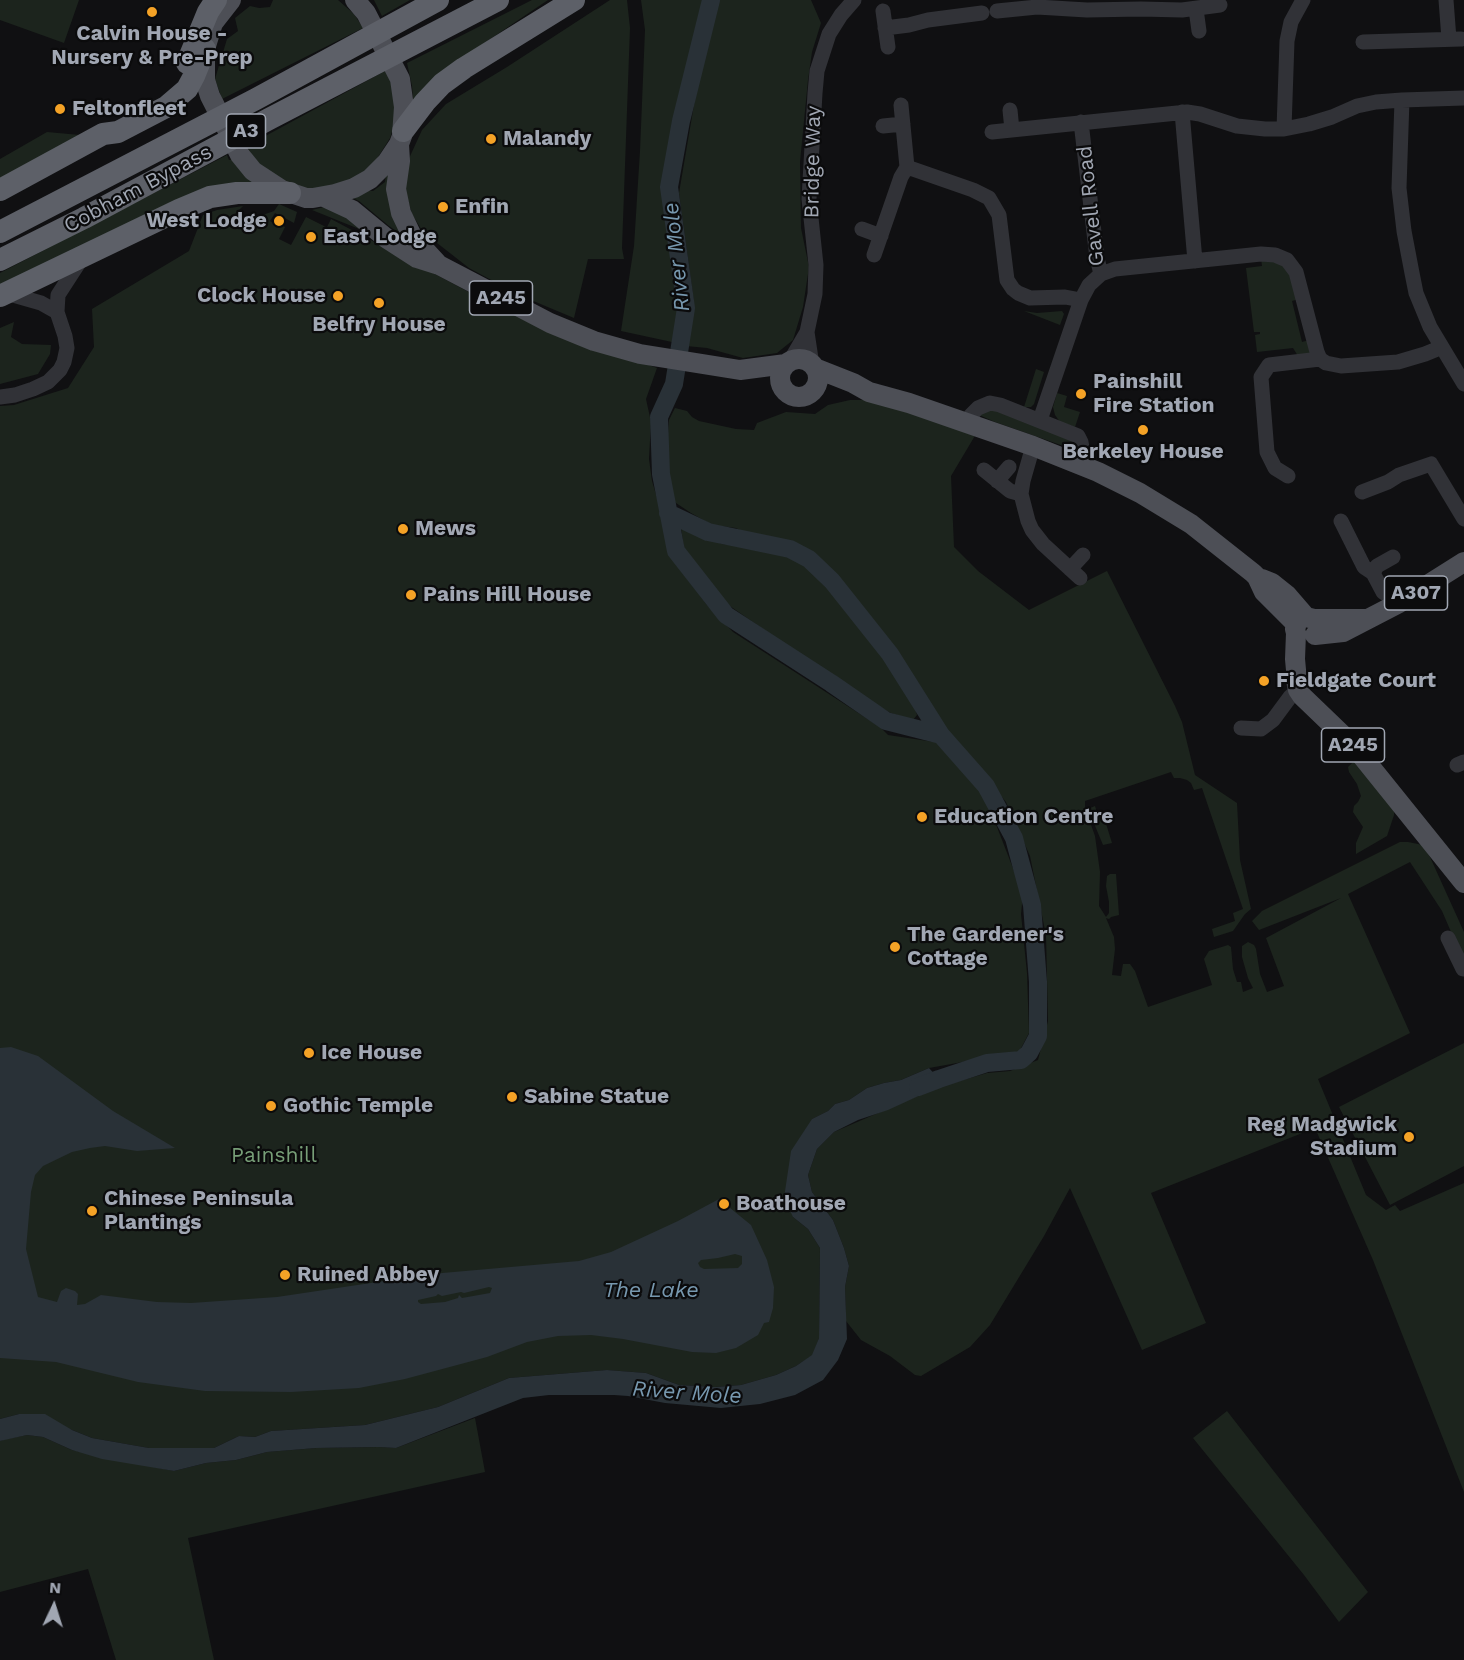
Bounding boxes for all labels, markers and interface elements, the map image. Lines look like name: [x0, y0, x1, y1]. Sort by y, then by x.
marker: Calvin House - Nursery & Pre-Prep: [145, 5, 159, 19]
place label: Calvin House - Nursery & Pre-Prep: [51, 21, 253, 71]
place label: Feltonfleet: [72, 96, 186, 122]
marker: Feltonfleet: [53, 102, 67, 116]
street label: Bridge Way: [799, 105, 827, 219]
road number: A3: [226, 114, 266, 148]
place label: Malandy: [503, 126, 591, 152]
marker: Malandy: [484, 132, 498, 146]
street label: Cobham Bypass: [60, 139, 216, 239]
street label: Gavell Road: [1072, 144, 1110, 268]
place label: Enfin: [455, 194, 509, 220]
marker: Enfin: [436, 200, 450, 214]
water label: River Mole: [658, 201, 696, 313]
place label: West Lodge: [146, 208, 267, 234]
marker: West Lodge: [272, 214, 286, 228]
place label: East Lodge: [323, 224, 437, 250]
marker: East Lodge: [304, 230, 318, 244]
road number: A245: [470, 281, 532, 315]
place label: Clock House: [197, 283, 326, 309]
marker: Clock House: [331, 289, 345, 303]
marker: Belfry House: [372, 296, 386, 310]
place label: Belfry House: [312, 312, 446, 338]
place label: Painshill Fire Station: [1093, 369, 1215, 419]
marker: Painshill Fire Station: [1074, 387, 1088, 401]
marker: Berkeley House: [1136, 423, 1150, 437]
place label: Berkeley House: [1062, 439, 1224, 465]
place label: Mews: [415, 516, 476, 542]
marker: Mews: [396, 522, 410, 536]
road number: A307: [1384, 576, 1448, 610]
place label: Pains Hill House: [423, 582, 591, 608]
marker: Pains Hill House: [404, 588, 418, 602]
place label: Fieldgate Court: [1276, 668, 1436, 694]
marker: Fieldgate Court: [1257, 674, 1271, 688]
road number: A245: [1322, 728, 1384, 762]
place label: Education Centre: [934, 804, 1113, 830]
marker: Education Centre: [915, 810, 929, 824]
place label: The Gardener's Cottage: [907, 922, 1064, 972]
marker: The Gardener's Cottage: [888, 940, 902, 954]
place label: Ice House: [321, 1040, 422, 1066]
marker: Ice House: [302, 1046, 316, 1060]
place label: Sabine Statue: [524, 1084, 669, 1110]
marker: Sabine Statue: [505, 1090, 519, 1104]
place label: Gothic Temple: [283, 1093, 433, 1119]
marker: Gothic Temple: [264, 1099, 278, 1113]
place label: Reg Madgwick Stadium: [1247, 1112, 1397, 1162]
marker: Reg Madgwick Stadium: [1402, 1130, 1416, 1144]
park label: Painshill: [231, 1143, 317, 1169]
place label: Chinese Peninsula Plantings: [104, 1186, 293, 1236]
place label: Boathouse: [736, 1191, 846, 1217]
marker: Boathouse: [717, 1197, 731, 1211]
marker: Chinese Peninsula Plantings: [85, 1204, 99, 1218]
place label: Ruined Abbey: [297, 1262, 439, 1288]
marker: Ruined Abbey: [278, 1268, 292, 1282]
water label: The Lake: [603, 1278, 699, 1304]
water label: River Mole: [631, 1376, 743, 1410]
north arrow: [24, 1576, 84, 1636]
text: N: [49, 1578, 62, 1597]

